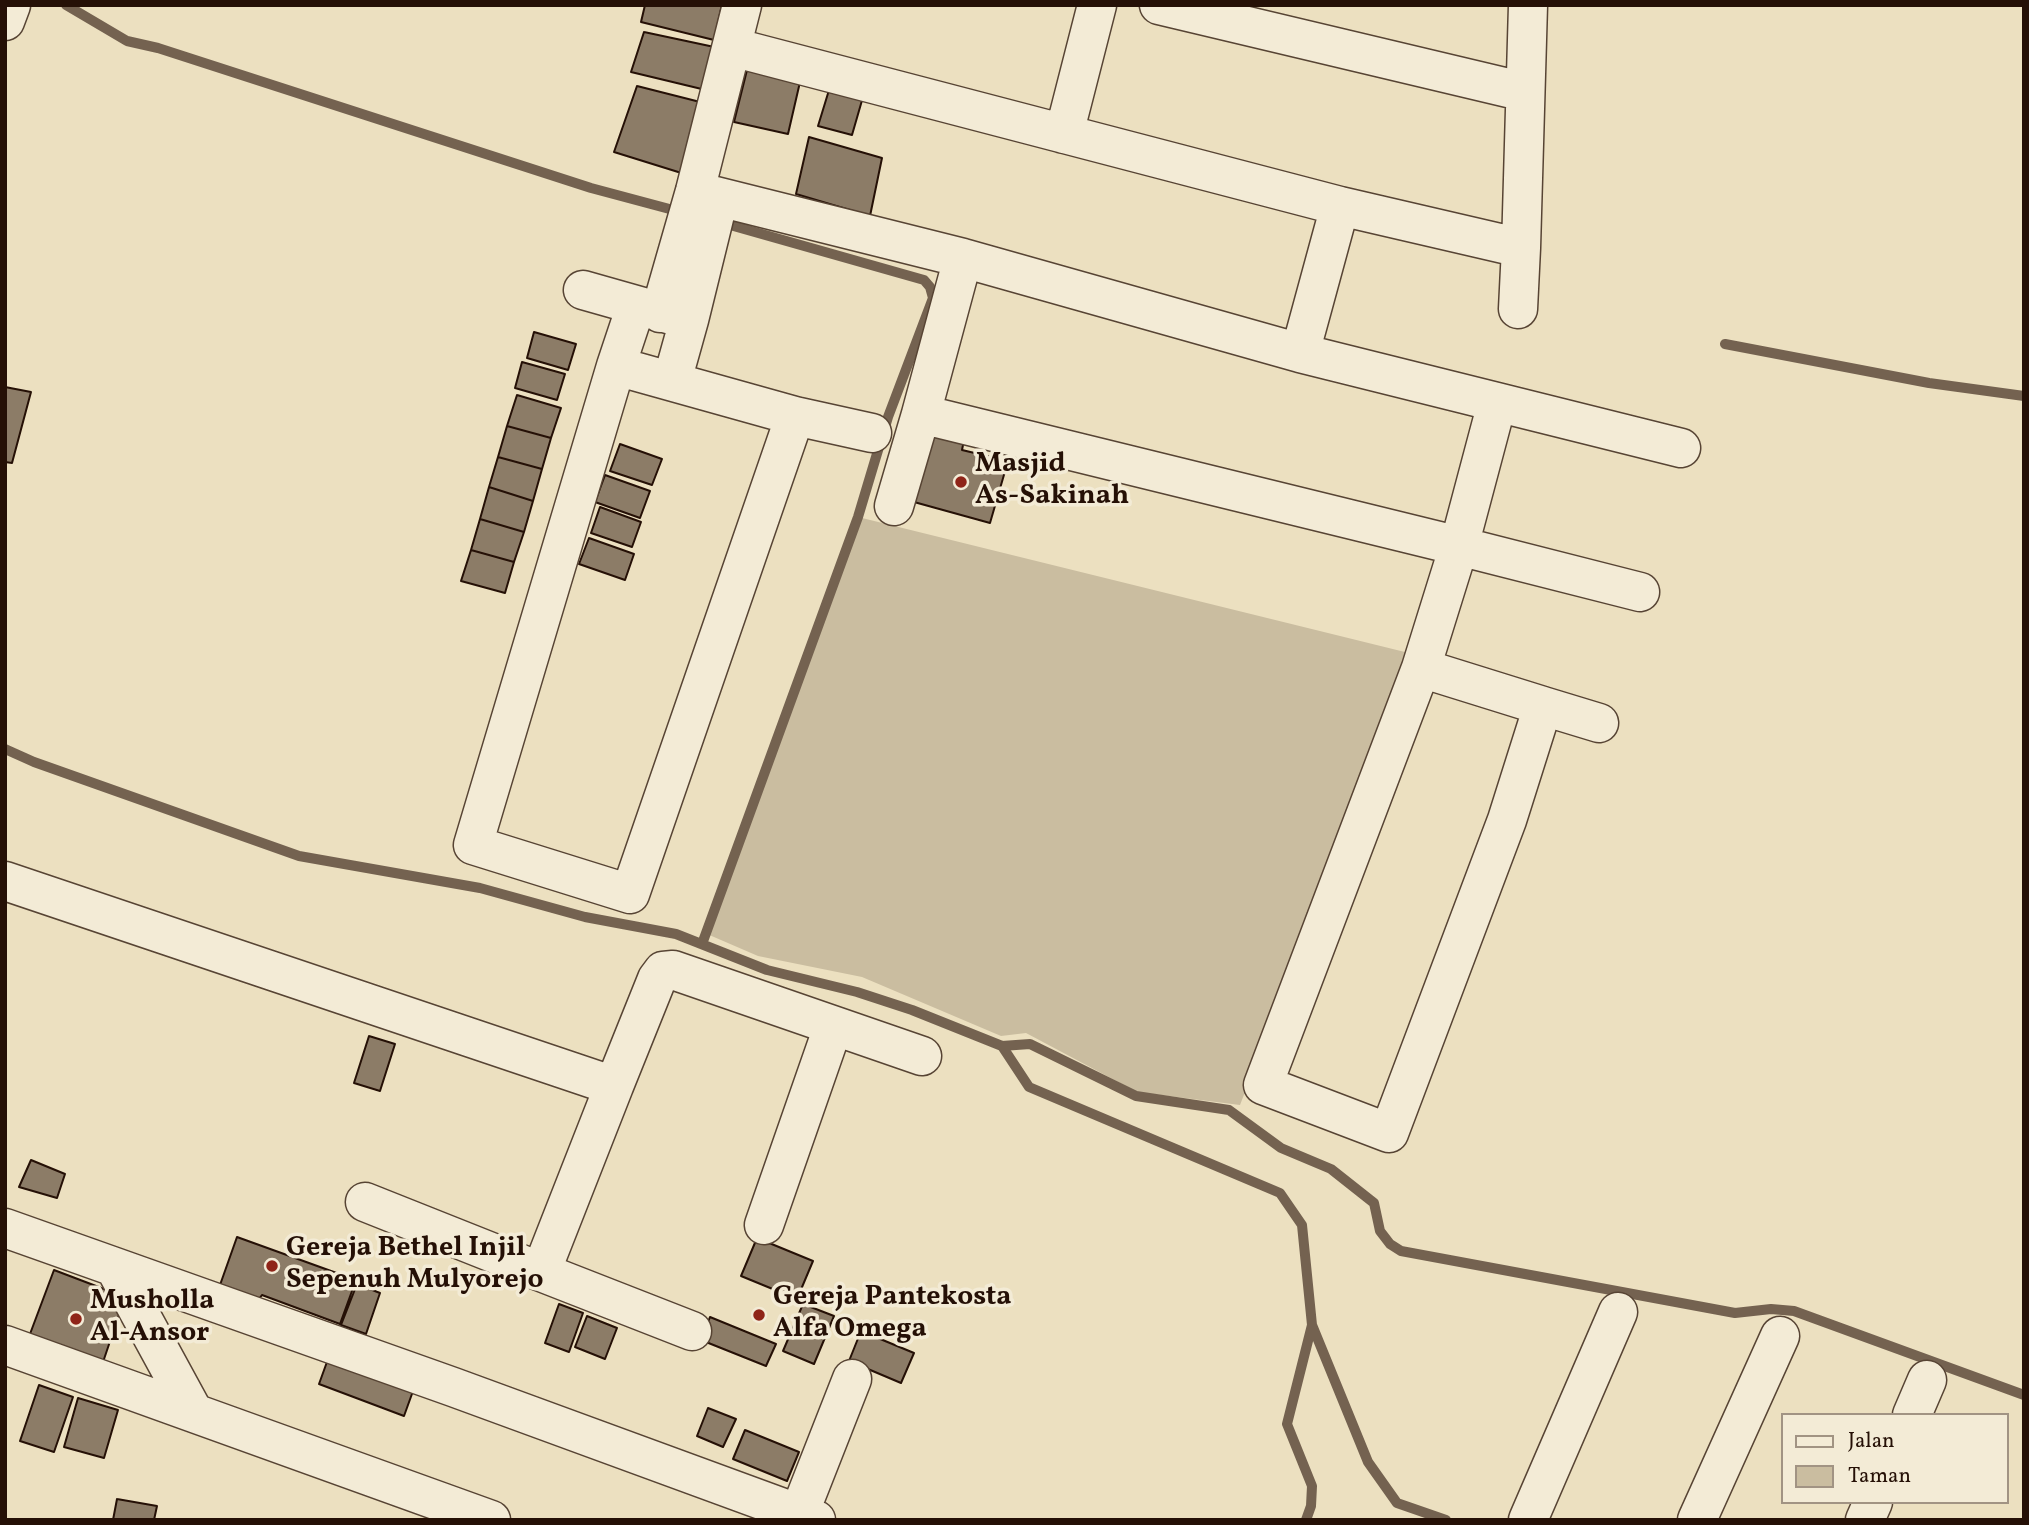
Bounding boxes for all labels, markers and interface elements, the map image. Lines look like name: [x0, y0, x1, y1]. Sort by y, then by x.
place label: Masjid As-Sakinah: [975, 449, 1129, 515]
marker: Masjid As-Sakinah: [953, 474, 969, 490]
place label: Gereja Bethel Injil Sepenuh Mulyorejo: [286, 1233, 543, 1299]
marker: Gereja Bethel Injil Sepenuh Mulyorejo: [264, 1258, 280, 1274]
place label: Gereja Pantekosta Alfa Omega: [773, 1282, 1012, 1348]
place label: Musholla Al-Ansor: [90, 1286, 215, 1352]
marker: Gereja Pantekosta Alfa Omega: [751, 1307, 767, 1323]
marker: Musholla Al-Ansor: [68, 1311, 84, 1327]
legend: [1780, 1413, 2008, 1504]
text: Jalan: [1848, 1427, 1895, 1456]
text: Taman: [1848, 1462, 1911, 1491]

